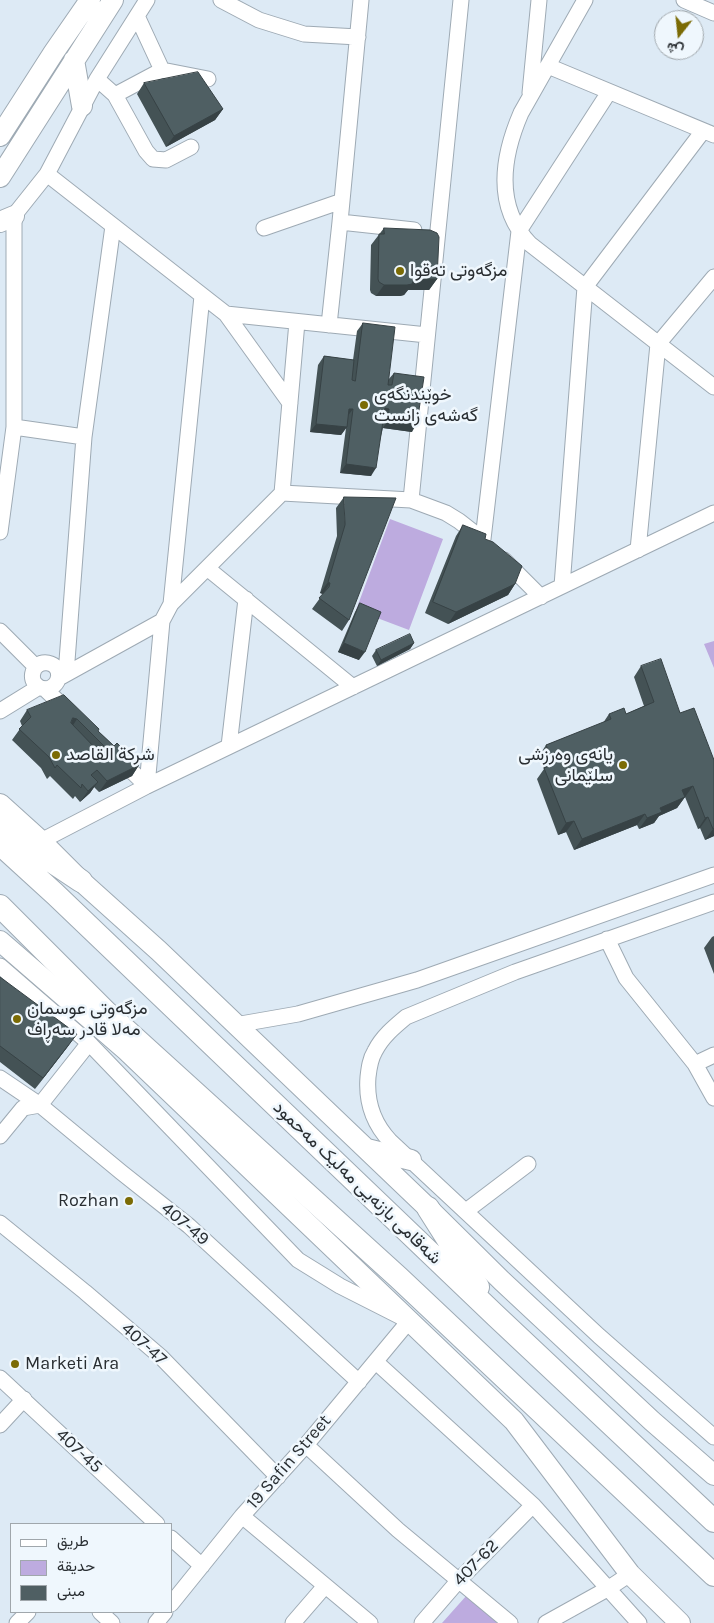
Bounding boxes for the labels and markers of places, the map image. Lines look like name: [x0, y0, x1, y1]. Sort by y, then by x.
place label: مزگەوتی تەقوا: [410, 260, 507, 282]
marker: مزگەوتی تەقوا: [394, 265, 406, 277]
place label: خوێندنگەی گەشەی زانست: [374, 384, 478, 426]
marker: خوێندنگەی گەشەی زانست: [358, 399, 370, 411]
place label: شركة القاصد: [66, 744, 155, 766]
place label: یانەی وەرزشی سلێمانی: [518, 744, 613, 786]
marker: شركة القاصد: [50, 749, 62, 761]
marker: یانەی وەرزشی سلێمانی: [617, 759, 629, 771]
place label: مزگەوتی عوسمان مەلا قادر سەڕاف: [27, 998, 147, 1040]
marker: مزگەوتی عوسمان مەلا قادر سەڕاف: [11, 1013, 23, 1025]
place label: Rozhan: [58, 1190, 119, 1212]
marker: Rozhan: [123, 1195, 135, 1207]
place label: Marketi Ara: [25, 1353, 119, 1375]
marker: Marketi Ara: [9, 1358, 21, 1370]

